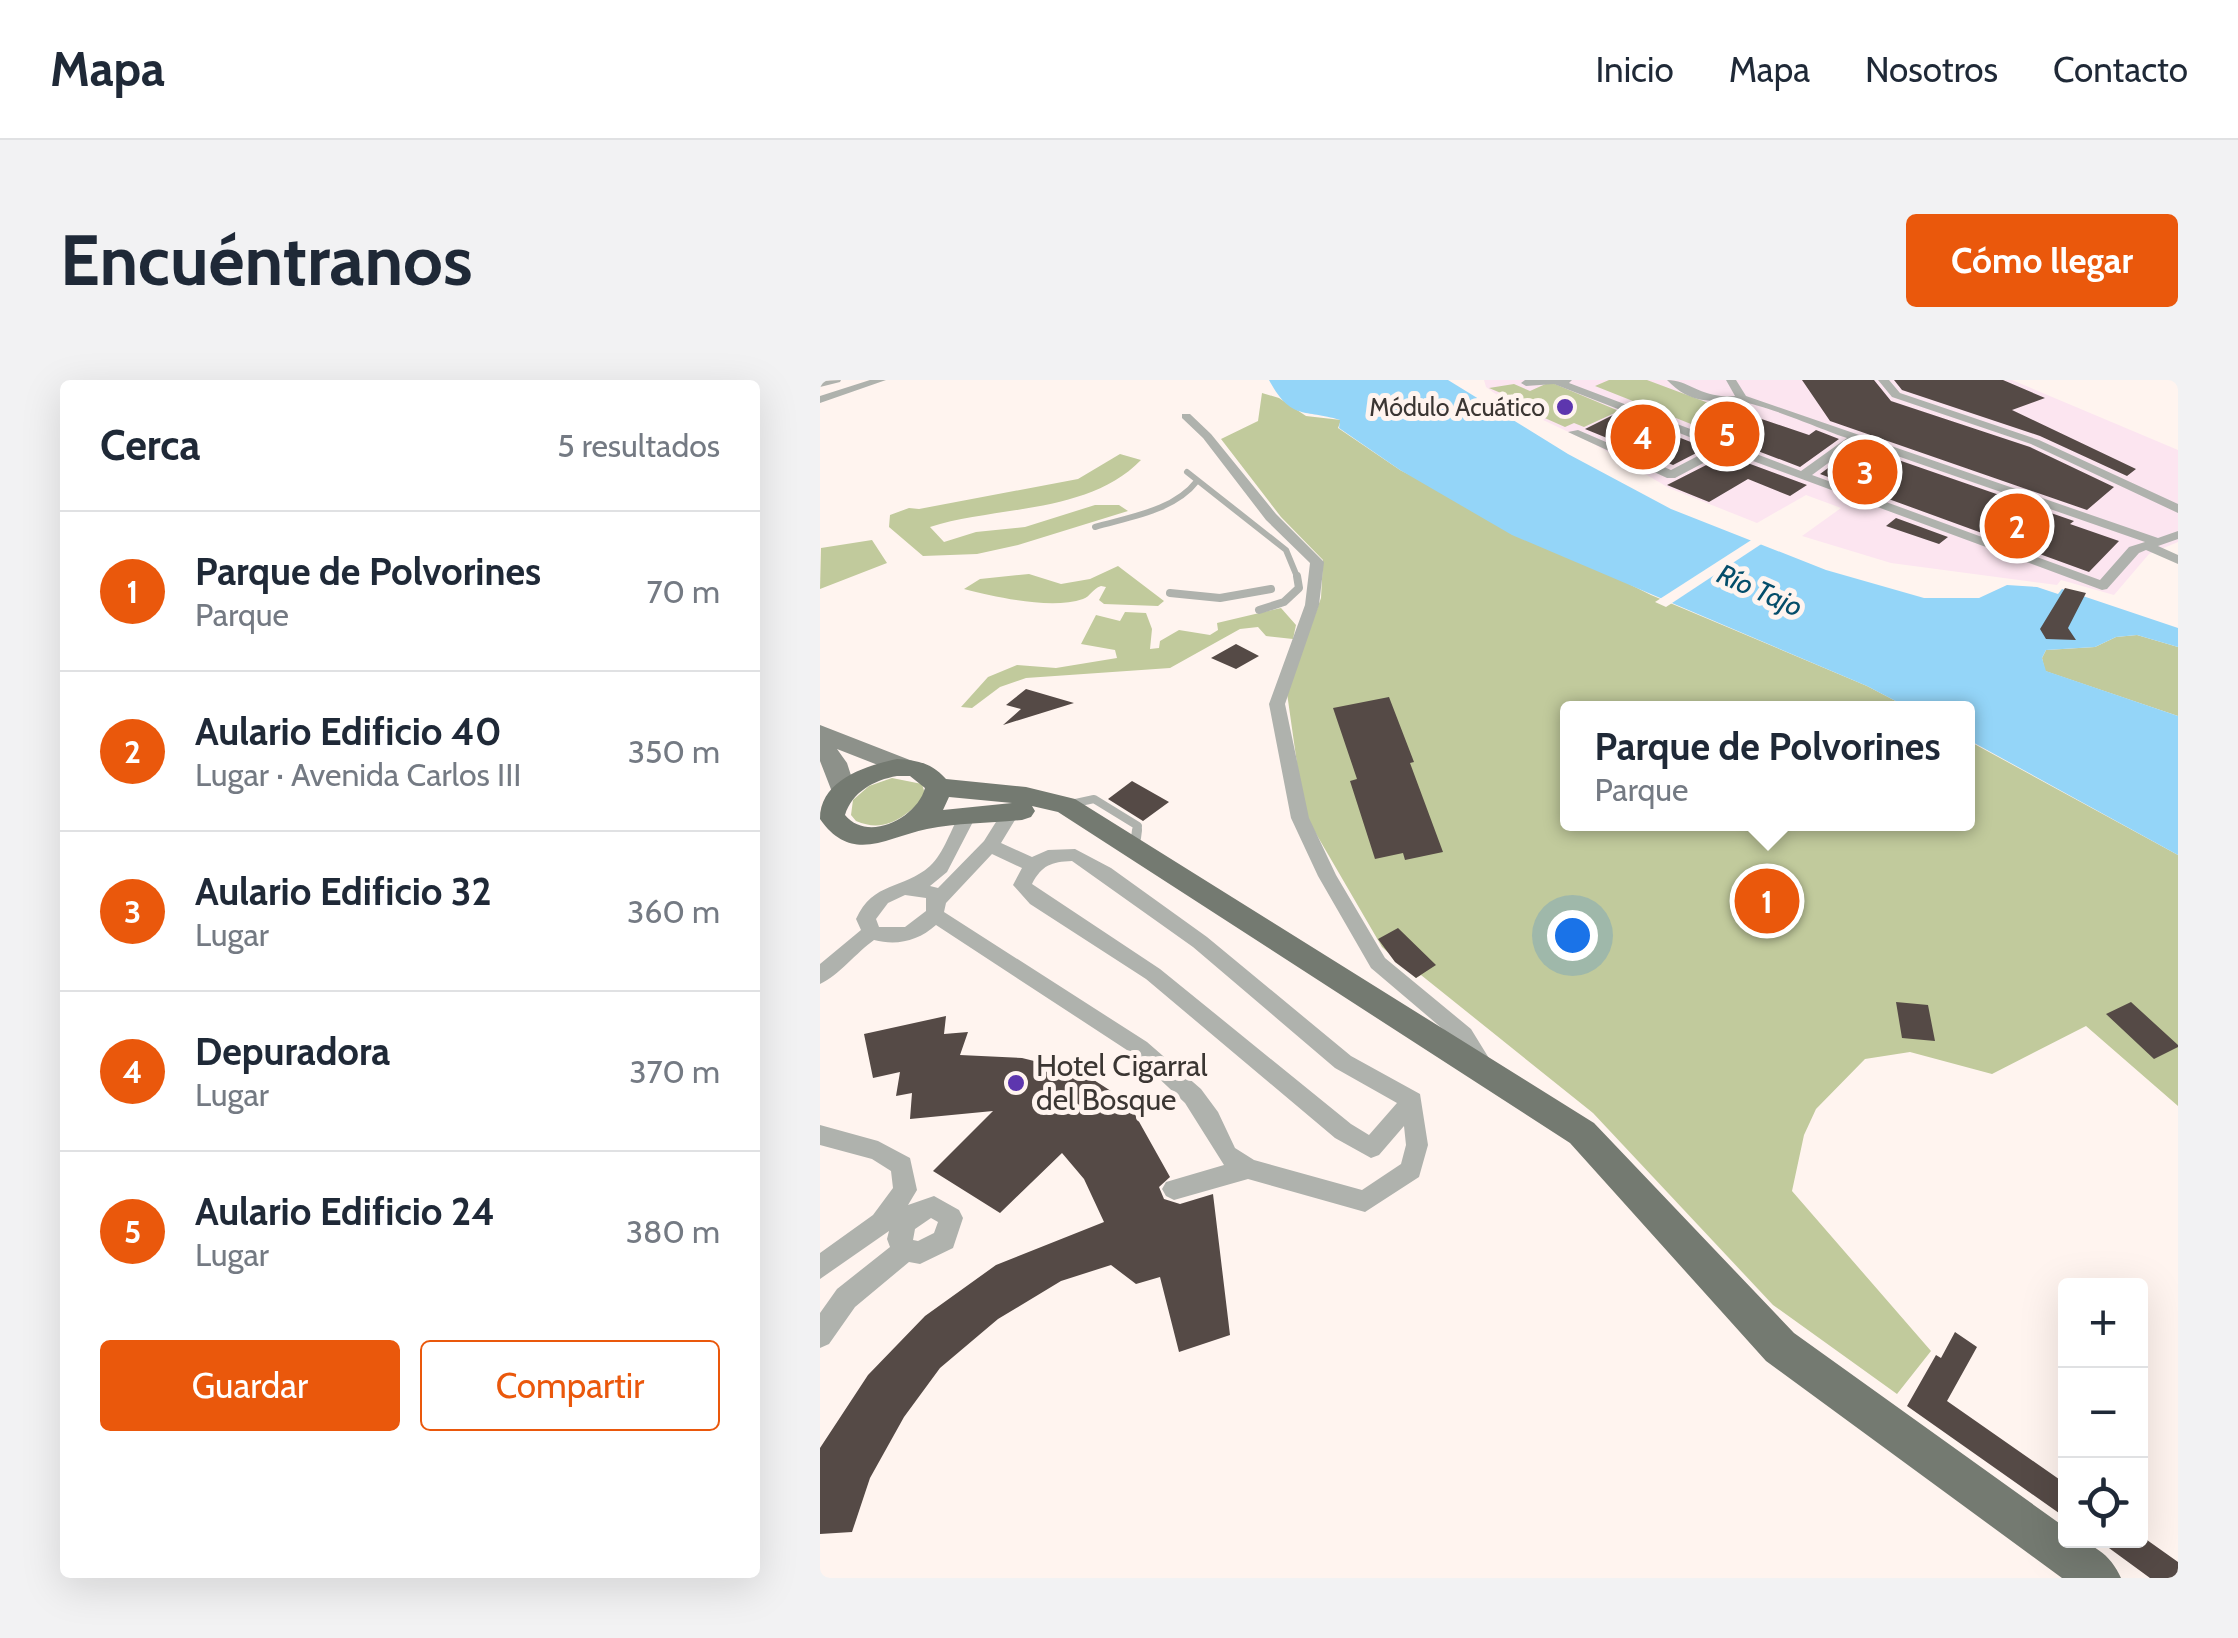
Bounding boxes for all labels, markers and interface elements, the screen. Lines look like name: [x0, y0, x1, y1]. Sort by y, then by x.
text: Mapa: [50, 40, 165, 98]
text: Inicio: [1595, 48, 1674, 91]
text: Mapa: [1729, 48, 1810, 91]
text: Nosotros: [1865, 48, 1998, 91]
text: Contacto: [2053, 48, 2188, 91]
button: Cómo llegar: [1906, 214, 2178, 307]
text: Encuéntranos: [60, 217, 473, 303]
place label: Módulo Acuático: [1369, 392, 1545, 422]
marker: Módulo Acuático: [1554, 396, 1576, 418]
pin: 5: [1694, 397, 1760, 472]
pin: 4: [1610, 400, 1676, 474]
text: Cerca: [100, 419, 200, 471]
text: 5 resultados: [557, 426, 720, 465]
pin: 3: [1832, 434, 1898, 510]
pin: 2: [1984, 488, 2050, 564]
text: Parque de Polvorines: [195, 548, 541, 595]
water label: Río Tajo: [1712, 556, 1808, 624]
text: 1: [127, 572, 138, 611]
text: 70 m: [647, 572, 720, 611]
text: Parque: [195, 595, 289, 634]
popup: [1560, 701, 1975, 831]
text: Aulario Edificio 40: [195, 708, 501, 755]
text: Parque de Polvorines: [1594, 723, 1941, 770]
text: 2: [124, 732, 141, 771]
text: 350 m: [628, 732, 720, 771]
text: Lugar · Avenida Carlos III: [195, 755, 522, 794]
text: Parque: [1594, 770, 1688, 809]
pin: 1: [1734, 864, 1800, 938]
text: Aulario Edificio 32: [195, 868, 492, 915]
text: 3: [124, 892, 141, 931]
text: 360 m: [627, 892, 720, 931]
your location: [1547, 910, 1598, 961]
text: Lugar: [195, 915, 269, 954]
text: Depuradora: [195, 1028, 390, 1075]
place label: Hotel Cigarral del Bosque: [1036, 1047, 1208, 1118]
text: 4: [123, 1052, 142, 1091]
text: 370 m: [629, 1052, 720, 1091]
marker: Hotel Cigarral del Bosque: [1005, 1072, 1027, 1094]
text: Lugar: [195, 1075, 269, 1114]
text: Aulario Edificio 24: [195, 1188, 495, 1235]
text: 5: [124, 1212, 141, 1251]
text: 380 m: [626, 1212, 720, 1251]
text: Lugar: [195, 1235, 269, 1274]
map controls: [2058, 1278, 2148, 1548]
button: +: [2058, 1278, 2148, 1368]
button: Guardar: [100, 1340, 400, 1431]
button: Compartir: [420, 1340, 720, 1431]
button: −: [2058, 1368, 2148, 1458]
button: locate: [2058, 1458, 2148, 1548]

